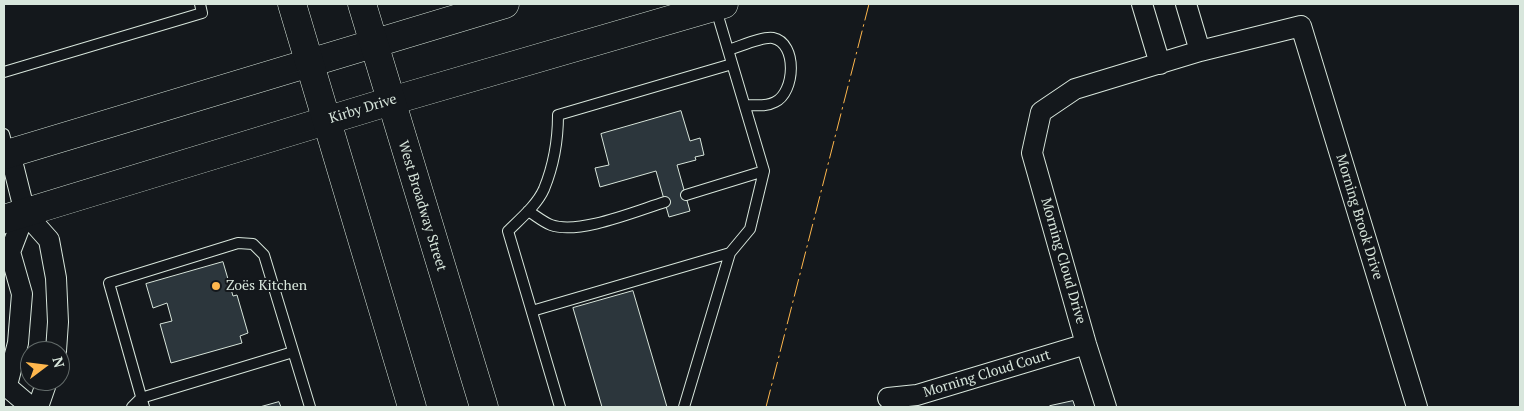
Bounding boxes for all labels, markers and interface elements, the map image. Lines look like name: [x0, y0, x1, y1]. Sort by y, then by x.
street label: Kirby Drive: [327, 91, 399, 127]
street label: West Broadway Street: [394, 139, 450, 273]
street label: Morning Brook Drive: [1332, 152, 1386, 282]
street label: Morning Cloud Drive: [1037, 196, 1089, 326]
place label: Zoës Kitchen: [226, 278, 307, 294]
marker: Zoës Kitchen: [210, 280, 222, 292]
north arrow: [20, 341, 70, 391]
street label: Morning Cloud Court: [921, 347, 1053, 401]
text: N: [48, 355, 70, 370]

